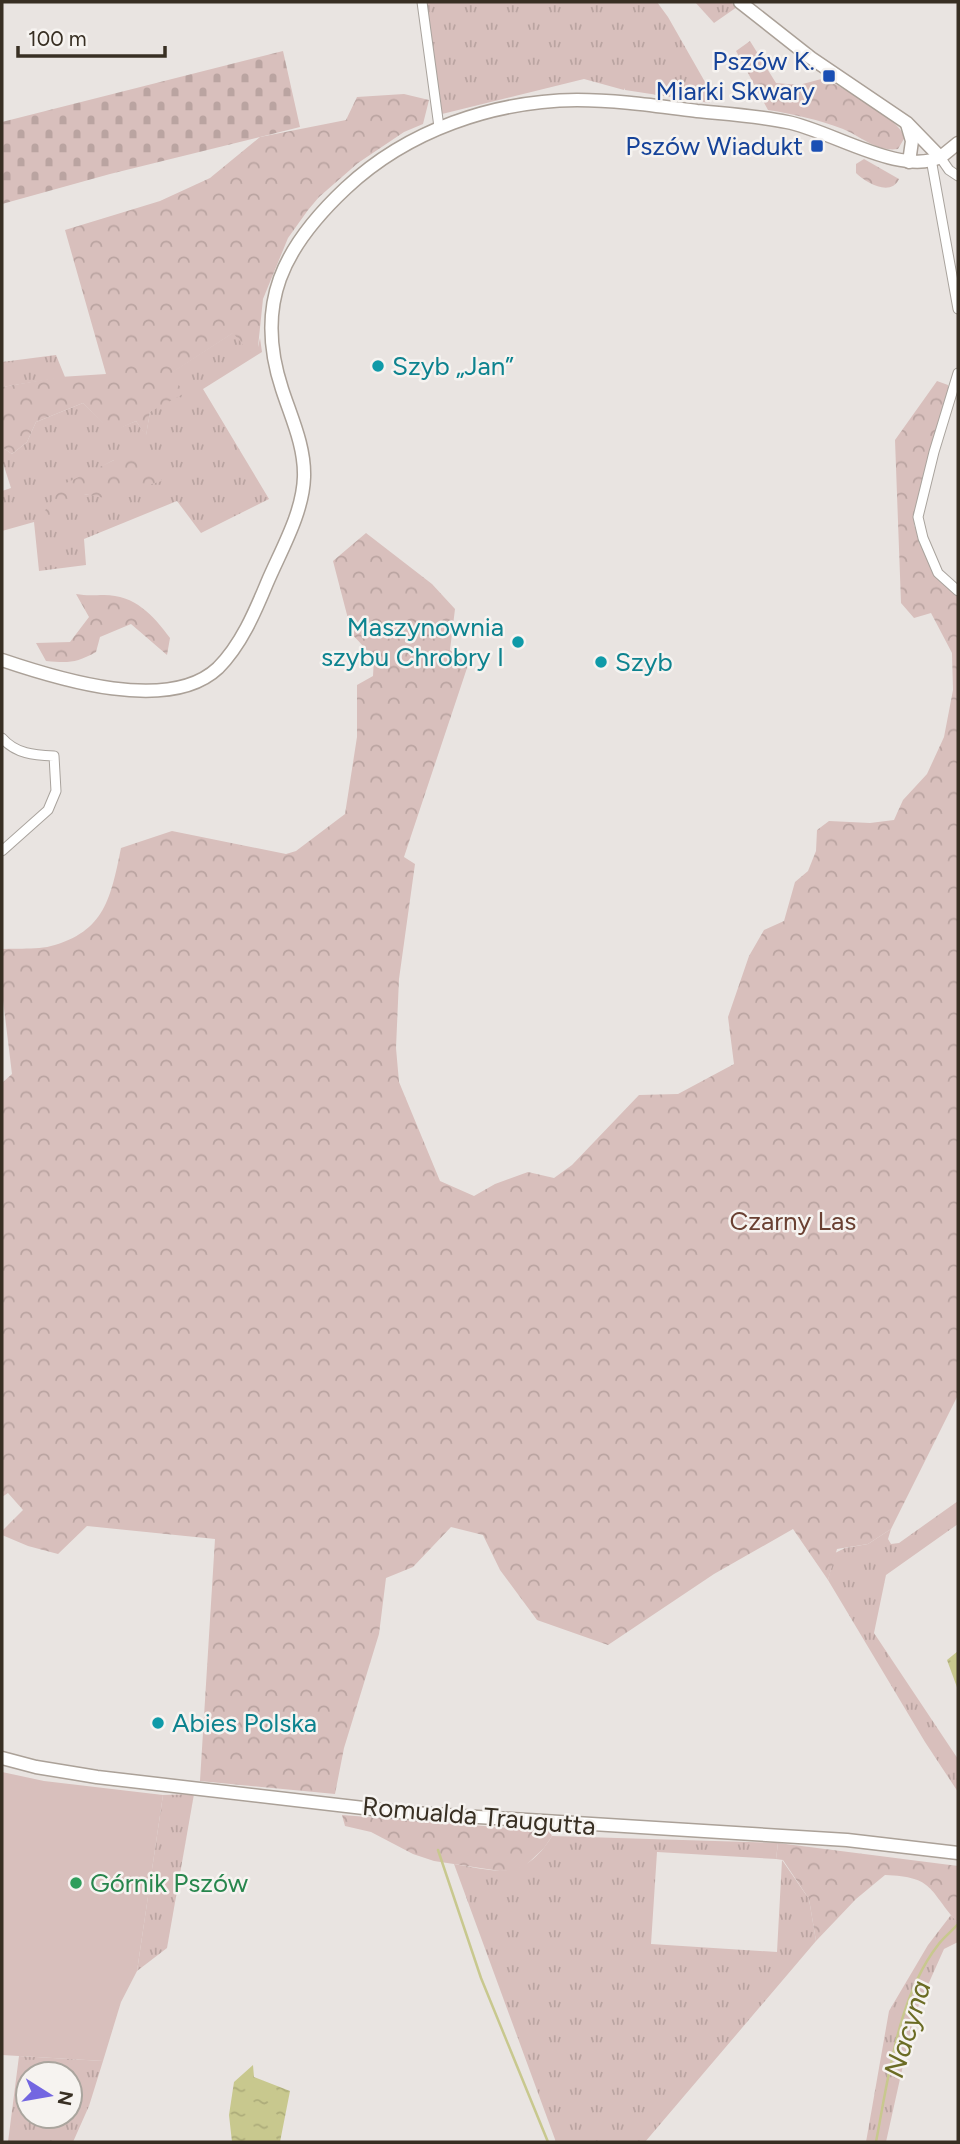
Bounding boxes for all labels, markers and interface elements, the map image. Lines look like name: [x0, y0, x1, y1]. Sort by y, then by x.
scale bar: [18, 14, 164, 58]
text: 100 m: [28, 26, 87, 51]
place label: Pszów K. Miarki Skwary: [655, 45, 815, 107]
marker: Pszów K. Miarki Skwary: [821, 68, 837, 84]
place label: Pszów Wiadukt: [625, 130, 803, 162]
marker: Pszów Wiadukt: [809, 138, 825, 154]
place label: Szyb „Jan”: [392, 350, 514, 382]
marker: Szyb „Jan”: [370, 358, 386, 374]
place label: Maszynownia szybu Chrobry I: [321, 611, 504, 673]
marker: Maszynownia szybu Chrobry I: [510, 634, 526, 650]
place label: Szyb: [615, 646, 673, 678]
marker: Szyb: [593, 654, 609, 670]
park label: Czarny Las: [730, 1205, 856, 1237]
place label: Abies Polska: [172, 1707, 317, 1739]
marker: Abies Polska: [150, 1715, 166, 1731]
street label: Romualda Traugutta: [361, 1790, 597, 1842]
place label: Górnik Pszów: [90, 1867, 249, 1899]
marker: Górnik Pszów: [68, 1875, 84, 1891]
water label: Nacyna: [876, 1976, 938, 2082]
north arrow: [14, 2060, 84, 2130]
text: N: [53, 2089, 78, 2108]

